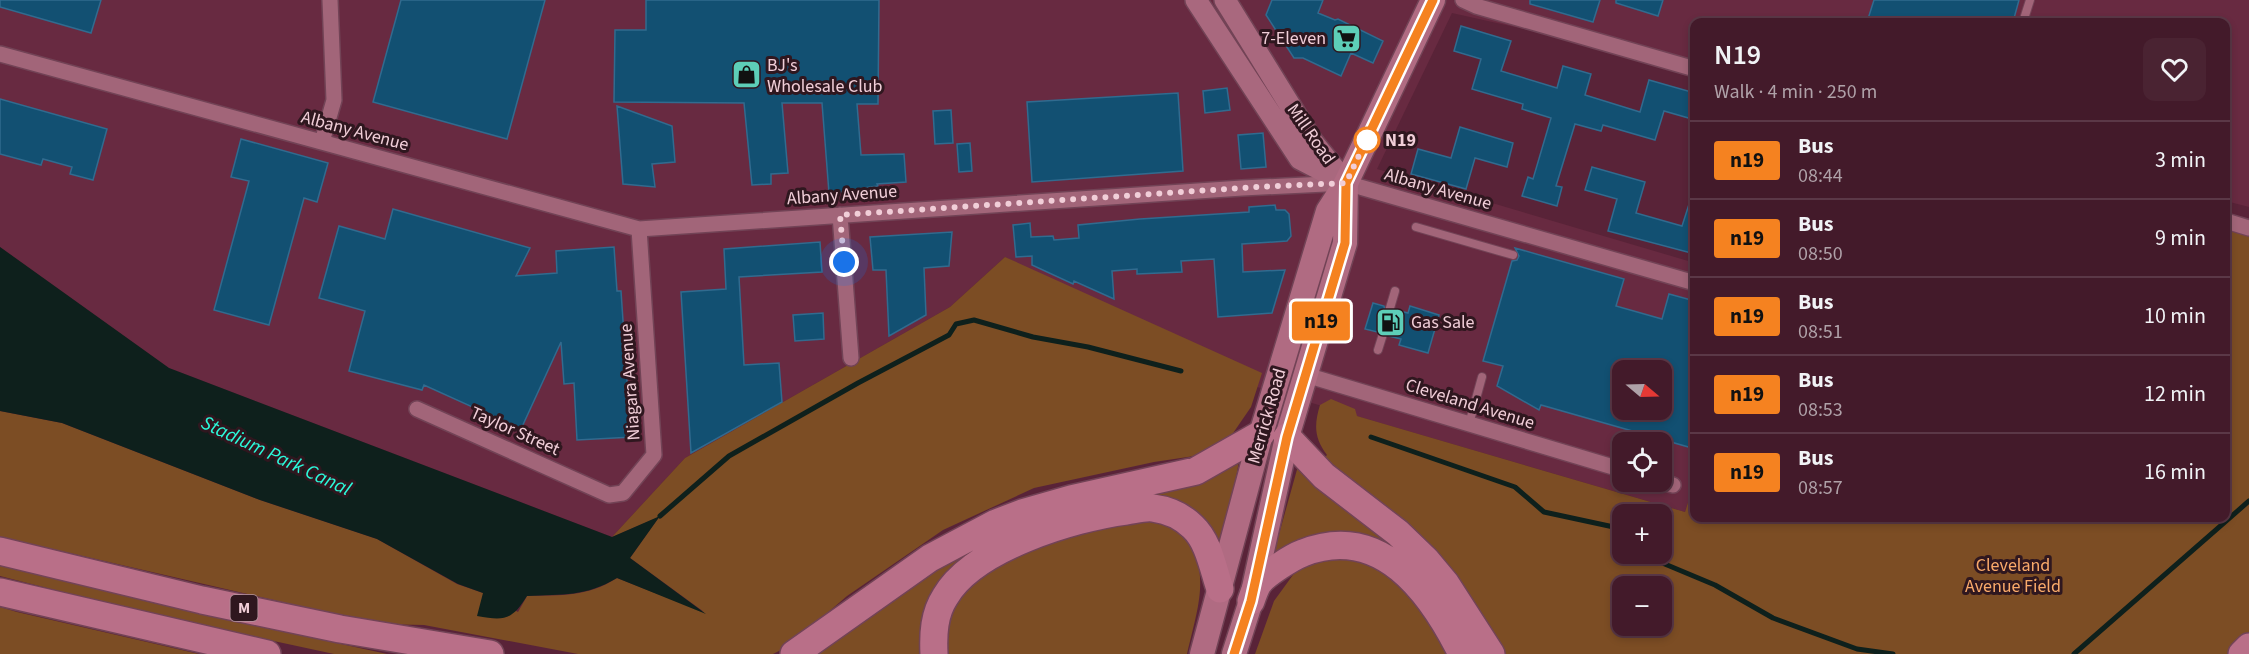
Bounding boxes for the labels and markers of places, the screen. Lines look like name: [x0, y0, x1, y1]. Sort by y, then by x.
supermarket icon: 7-Eleven: [1331, 22, 1363, 54]
place label: 7-Eleven: [1261, 26, 1326, 51]
place label: BJ's Wholesale Club: [767, 53, 883, 99]
shop icon: BJ's Wholesale Club: [730, 59, 762, 91]
marker: N19: [1354, 127, 1380, 153]
place label: N19: [1385, 128, 1416, 153]
fuel station icon: Gas Sale: [1374, 306, 1406, 338]
place label: Gas Sale: [1411, 310, 1475, 335]

